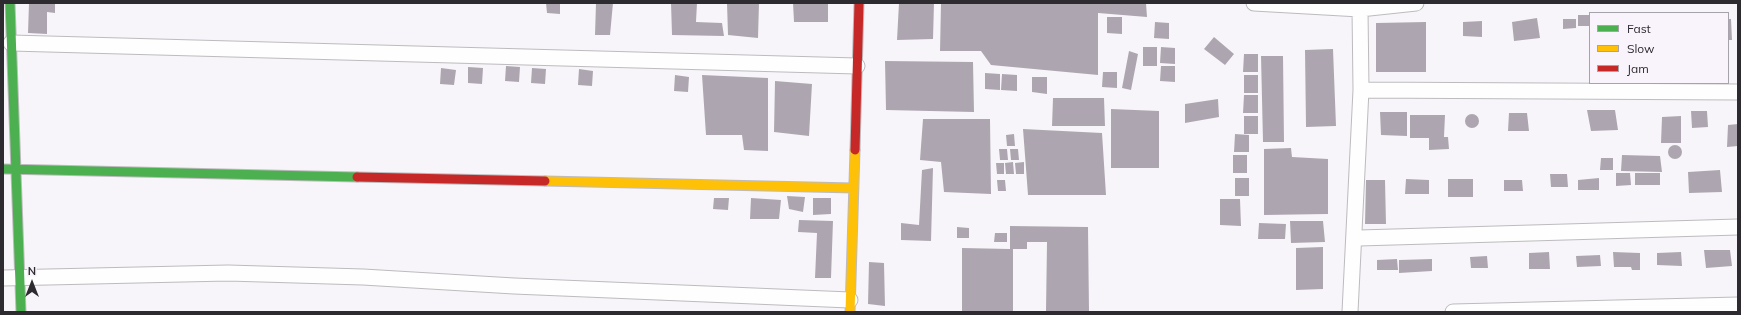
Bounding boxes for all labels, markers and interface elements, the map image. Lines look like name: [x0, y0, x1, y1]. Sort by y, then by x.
legend: [1589, 12, 1729, 84]
text: Fast: [1627, 21, 1651, 36]
text: Slow: [1627, 41, 1655, 56]
text: Jam: [1627, 61, 1649, 76]
north arrow: [12, 263, 52, 303]
text: N: [28, 264, 36, 278]

